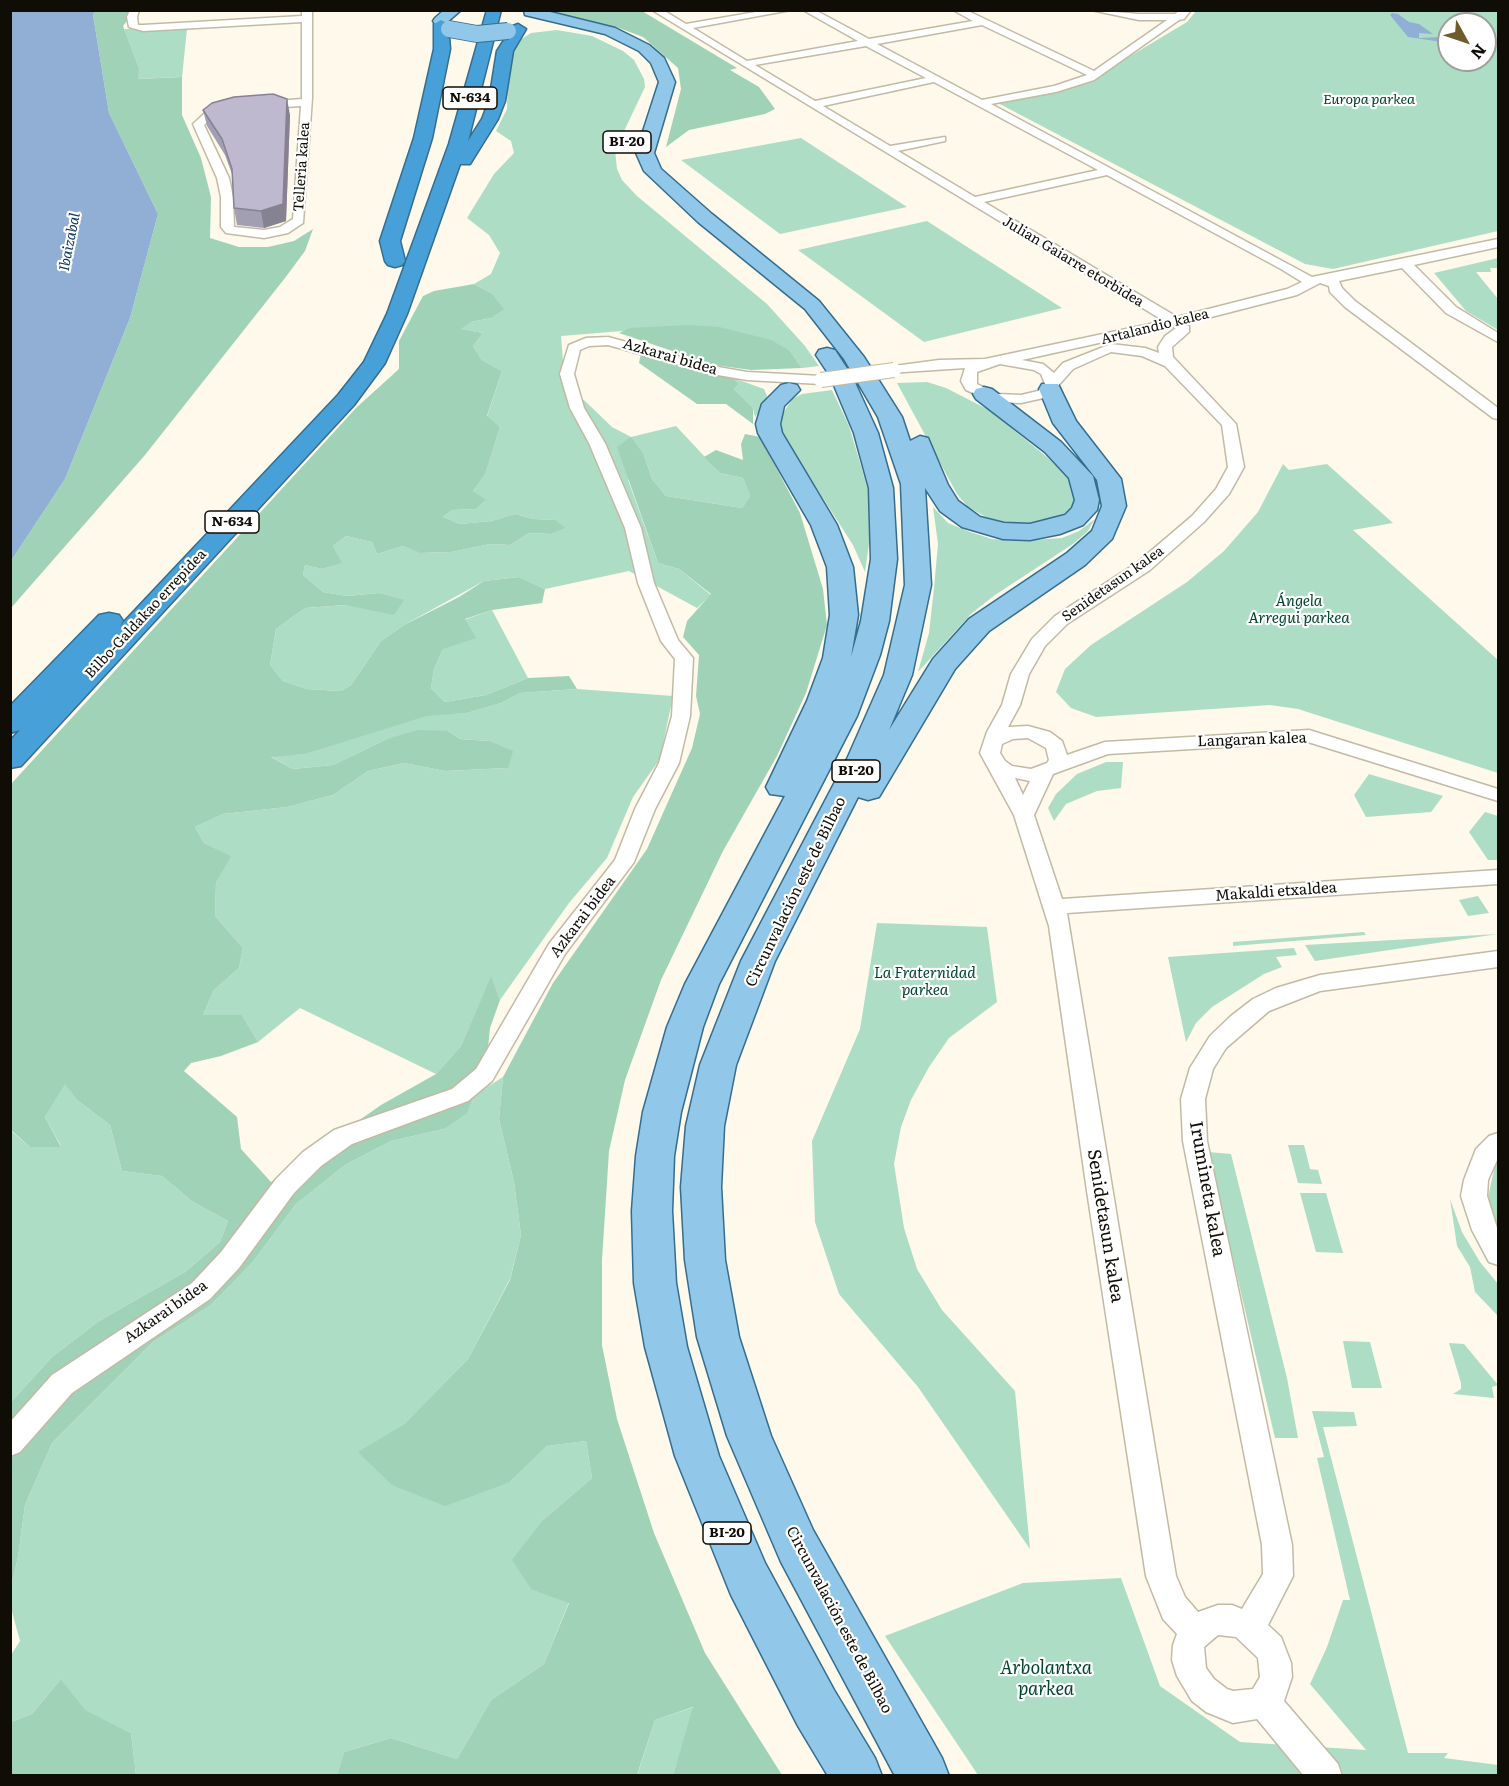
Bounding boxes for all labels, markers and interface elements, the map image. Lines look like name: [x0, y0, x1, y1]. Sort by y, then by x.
north arrow: [1437, 12, 1497, 72]
text: N: [1466, 39, 1493, 65]
road number: N-634: [443, 87, 497, 109]
park label: Europa parkea: [1323, 92, 1415, 108]
street label: Telleria kalea: [290, 122, 314, 212]
road number: BI-20: [603, 131, 651, 153]
water label: Ibaizabal: [56, 212, 84, 272]
street label: Julian Gaiarre etorbidea: [999, 213, 1147, 311]
street label: Artalandio kalea: [1099, 305, 1211, 349]
street label: Azkarai bidea: [621, 335, 719, 379]
road number: N-634: [205, 511, 259, 533]
street label: Senidetasun kalea: [1059, 543, 1167, 625]
street label: Bilbo-Galdakao errepidea: [82, 546, 210, 682]
park label: Ángela Arregui parkea: [1248, 593, 1350, 628]
street label: Langaran kalea: [1197, 729, 1307, 751]
road number: BI-20: [832, 760, 880, 782]
street label: Circunvalación este de Bilbao: [742, 794, 850, 990]
street label: Azkarai bidea: [546, 873, 620, 961]
street label: Makaldi etxaldea: [1215, 879, 1337, 905]
park label: La Fraternidad parkea: [874, 965, 976, 1000]
street label: Irumineta kalea: [1184, 1119, 1230, 1259]
street label: Senidetasun kalea: [1082, 1148, 1128, 1304]
street label: Azkarai bidea: [121, 1277, 211, 1347]
road number: BI-20: [703, 1522, 751, 1544]
street label: Circunvalación este de Bilbao: [782, 1523, 896, 1717]
park label: Arbolantxa parkea: [1000, 1658, 1092, 1700]

